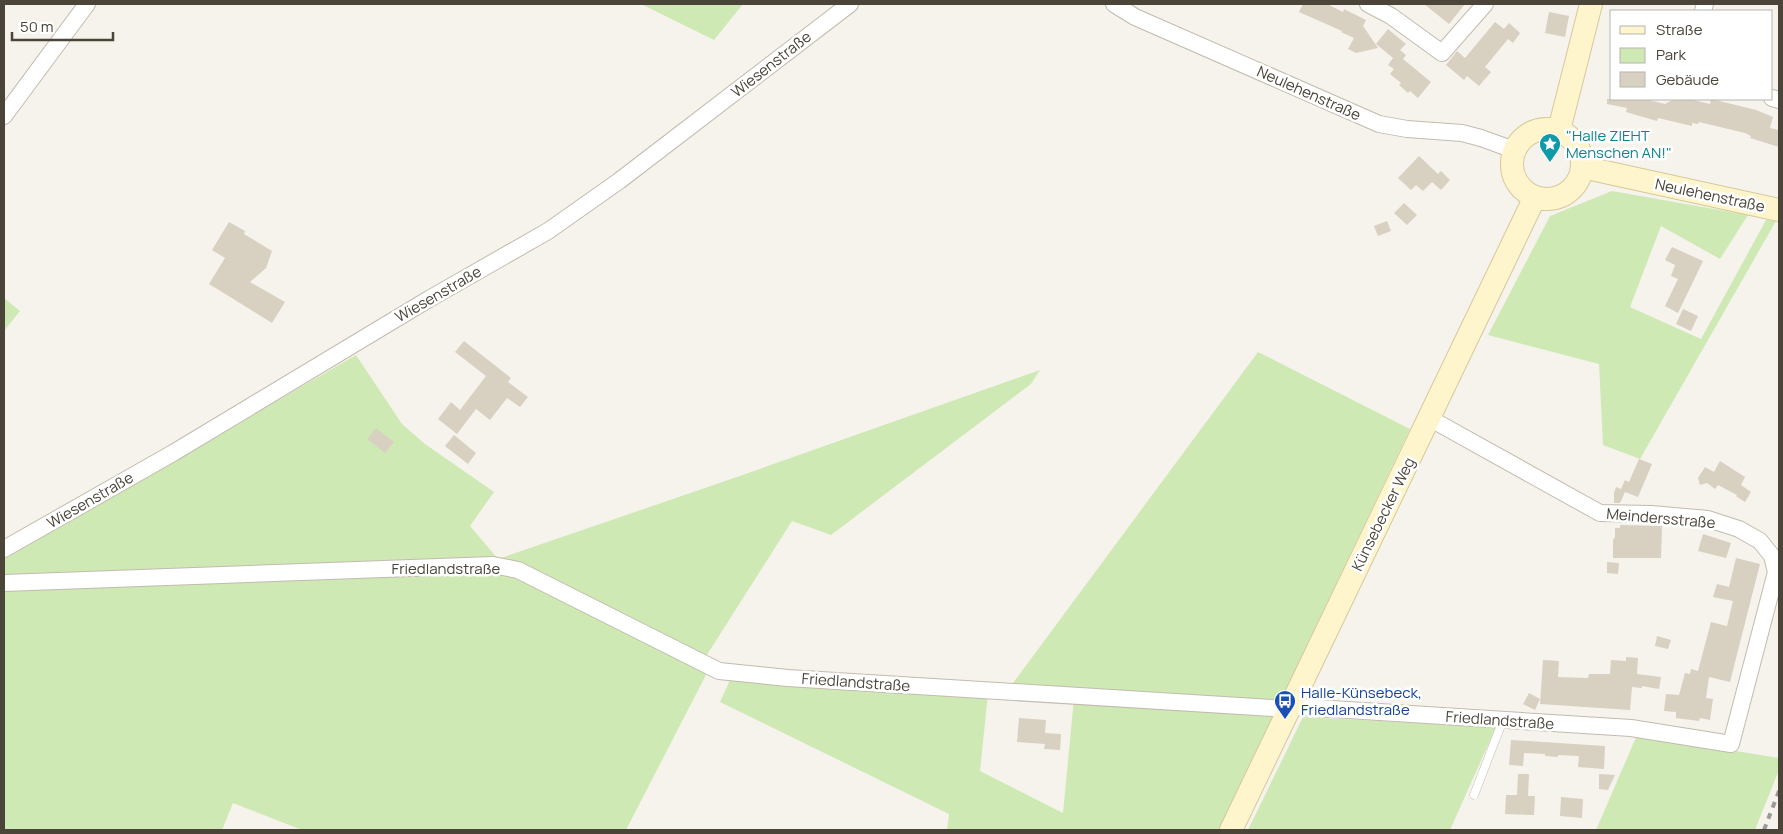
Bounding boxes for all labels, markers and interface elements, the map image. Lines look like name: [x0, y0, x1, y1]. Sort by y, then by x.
scale bar: [12, 10, 114, 42]
legend: [1610, 10, 1773, 100]
text: 50 m: [20, 16, 54, 37]
text: Straße: [1656, 19, 1703, 40]
street label: Wiesenstraße: [727, 26, 816, 102]
text: Park: [1656, 44, 1686, 65]
street label: Neulehenstraße: [1254, 61, 1364, 125]
text: Gebäude: [1656, 69, 1719, 90]
place label: "Halle ZIEHT Menschen AN!": [1566, 125, 1672, 163]
place icon: "Halle ZIEHT Menschen AN!": [1538, 132, 1562, 163]
street label: Neulehenstraße: [1653, 173, 1767, 217]
street label: Wiesenstraße: [391, 261, 485, 327]
street label: Künsebecker Weg: [1346, 454, 1420, 574]
street label: Wiesenstraße: [43, 467, 137, 533]
street label: Meindersstraße: [1606, 503, 1717, 533]
street label: Friedlandstraße: [392, 558, 501, 579]
street label: Friedlandstraße: [801, 668, 911, 696]
place label: Halle-Künsebeck, Friedlandstraße: [1301, 682, 1422, 720]
bus stop icon: Halle-Künsebeck, Friedlandstraße: [1273, 689, 1297, 720]
street label: Friedlandstraße: [1445, 706, 1555, 734]

